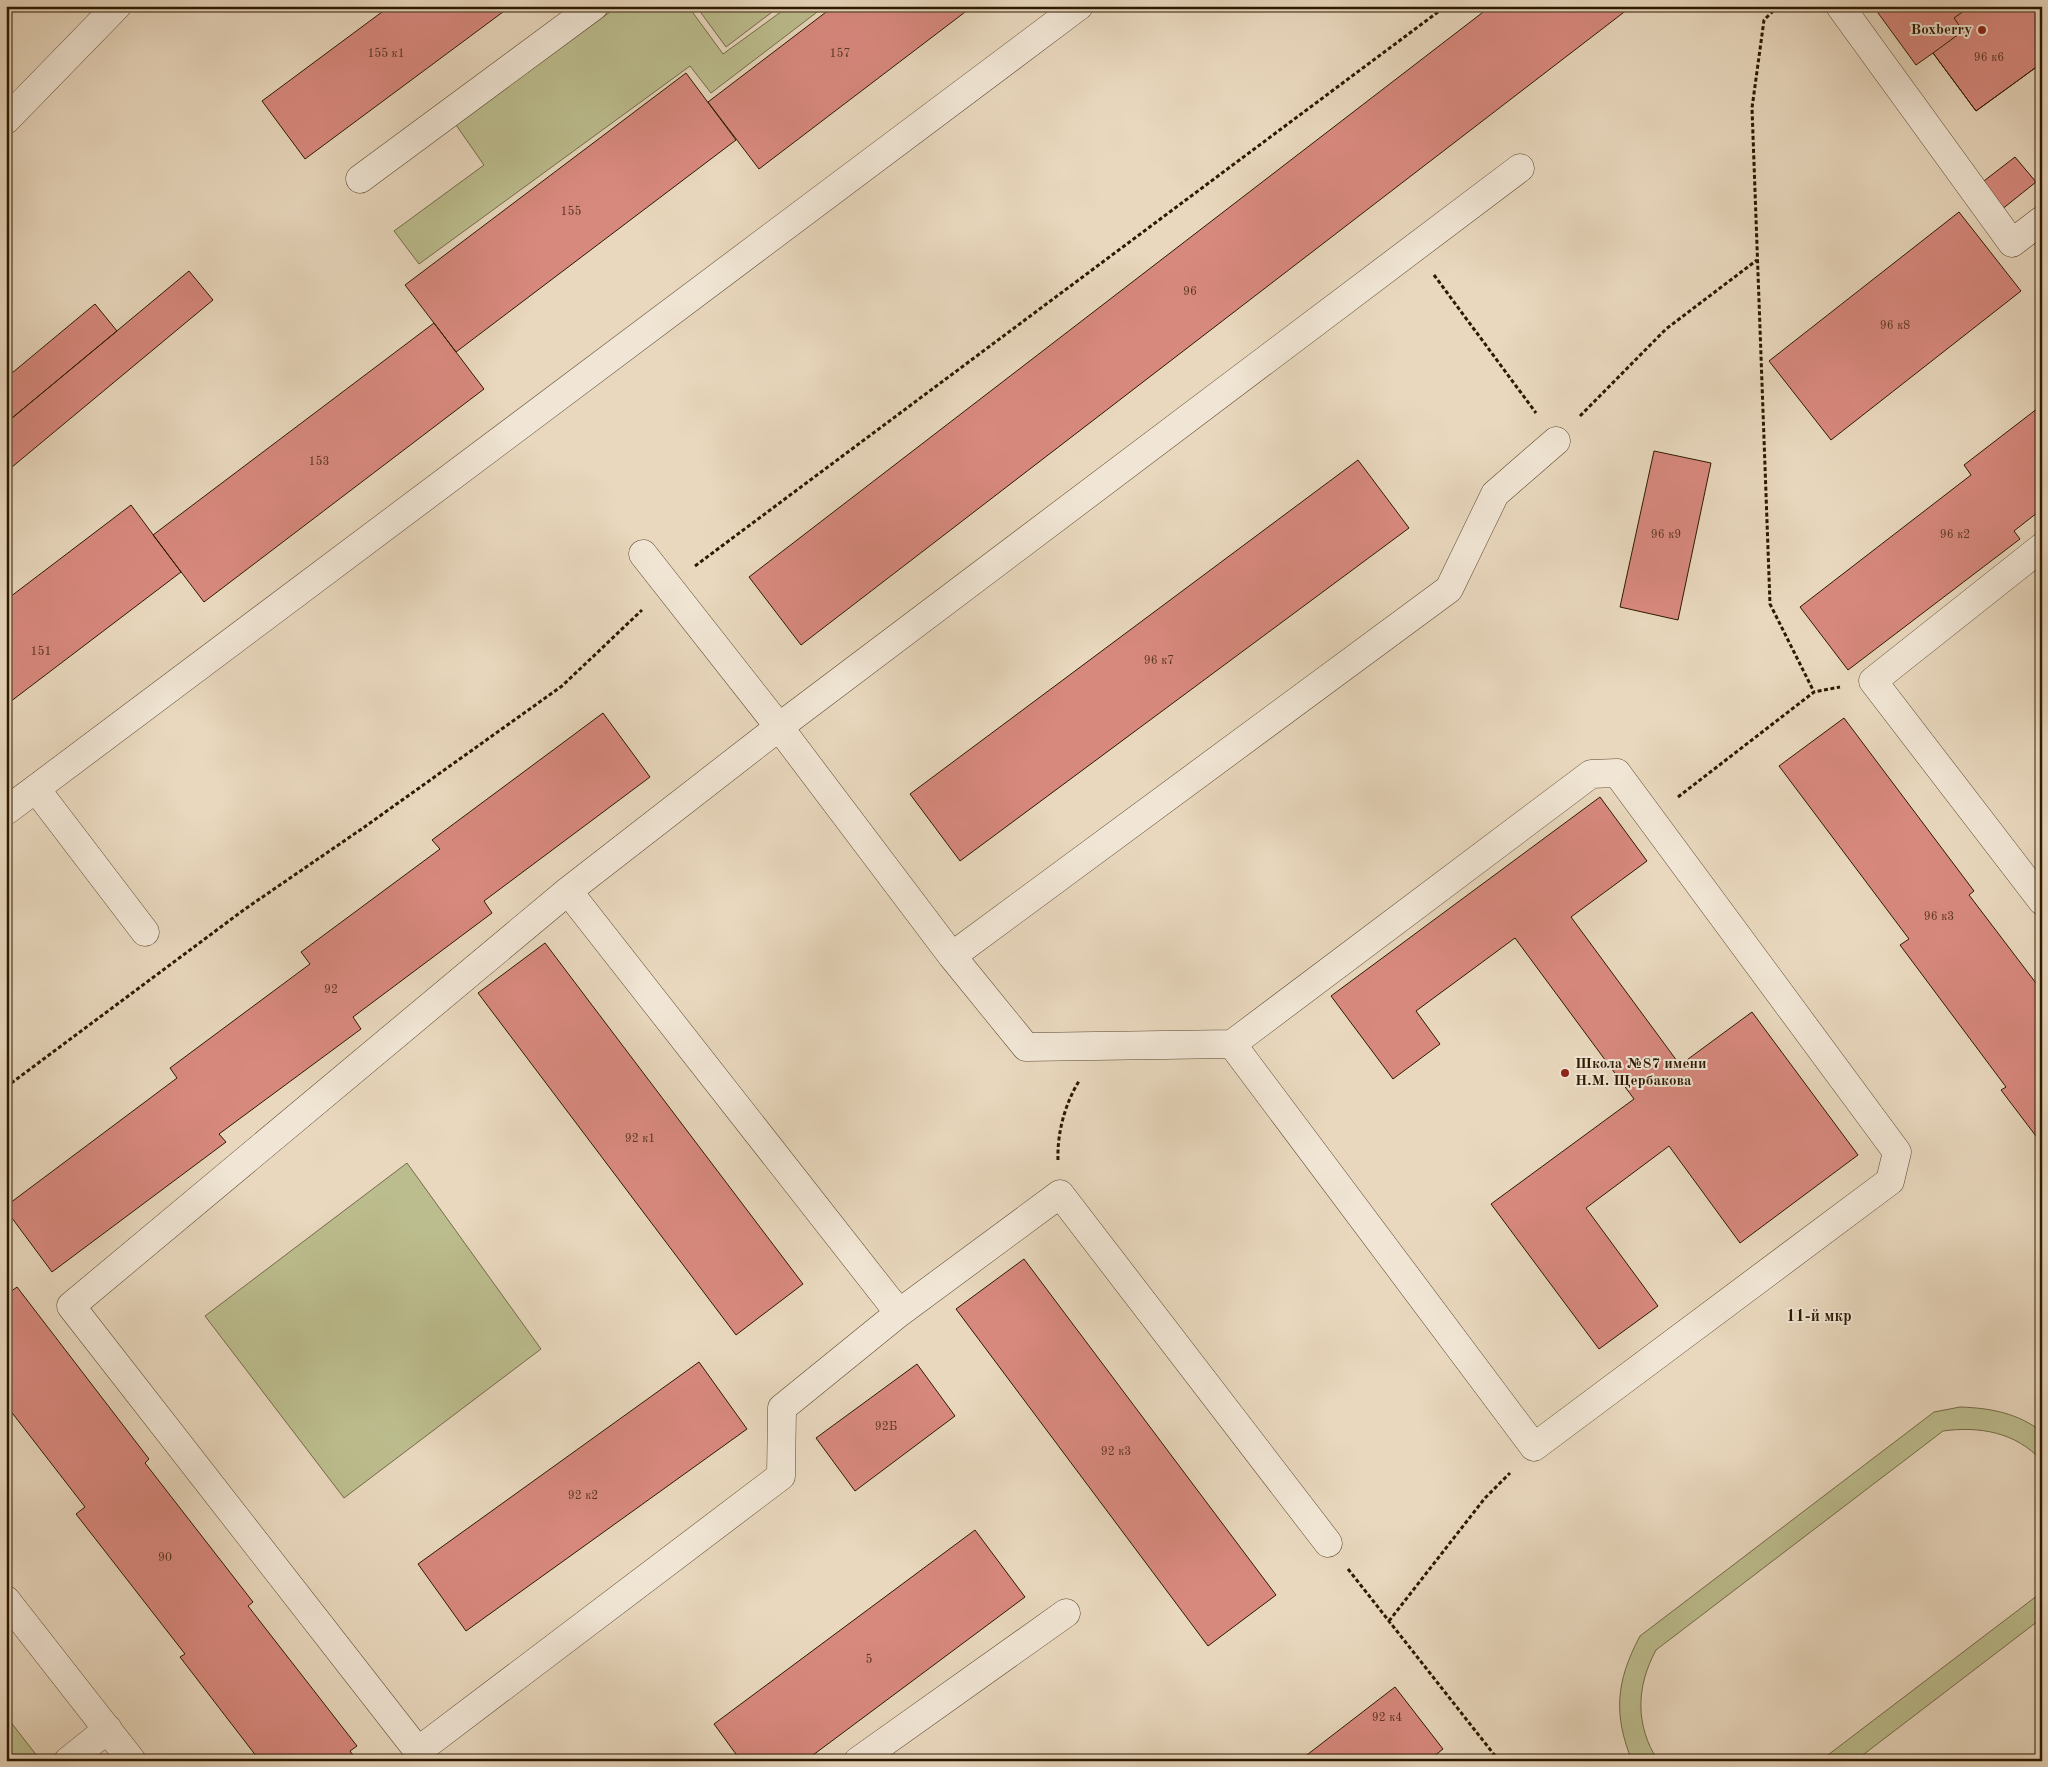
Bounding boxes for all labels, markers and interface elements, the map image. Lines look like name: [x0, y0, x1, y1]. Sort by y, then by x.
place label: Boxberry: [1911, 23, 1972, 38]
marker: Boxberry: [1976, 24, 1988, 36]
house number: 155 к1: [367, 47, 405, 60]
house number: 157: [830, 47, 850, 60]
house number: 96 к6: [1974, 52, 2004, 64]
house number: 155: [561, 205, 581, 218]
house number: 96: [1183, 286, 1197, 298]
house number: 96 к8: [1880, 320, 1910, 332]
house number: 153: [309, 455, 329, 468]
house number: 96 к9: [1651, 529, 1681, 541]
house number: 96 к2: [1940, 529, 1970, 541]
house number: 151: [31, 645, 51, 658]
house number: 96 к7: [1144, 655, 1174, 667]
house number: 96 к3: [1924, 911, 1954, 923]
house number: 92: [324, 984, 338, 996]
place label: Школа №87 имени Н.М. Щербакова: [1575, 1057, 1707, 1089]
marker: Школа №87 имени Н.М. Щербакова: [1559, 1067, 1571, 1079]
house number: 92 к1: [625, 1133, 655, 1145]
district label: 11-й мкр: [1786, 1309, 1852, 1325]
house number: 92Б: [875, 1421, 897, 1433]
house number: 92 к3: [1101, 1446, 1131, 1458]
house number: 92 к2: [568, 1490, 598, 1502]
house number: 90: [158, 1552, 172, 1564]
house number: 5: [866, 1653, 873, 1666]
house number: 92 к4: [1372, 1712, 1402, 1724]

